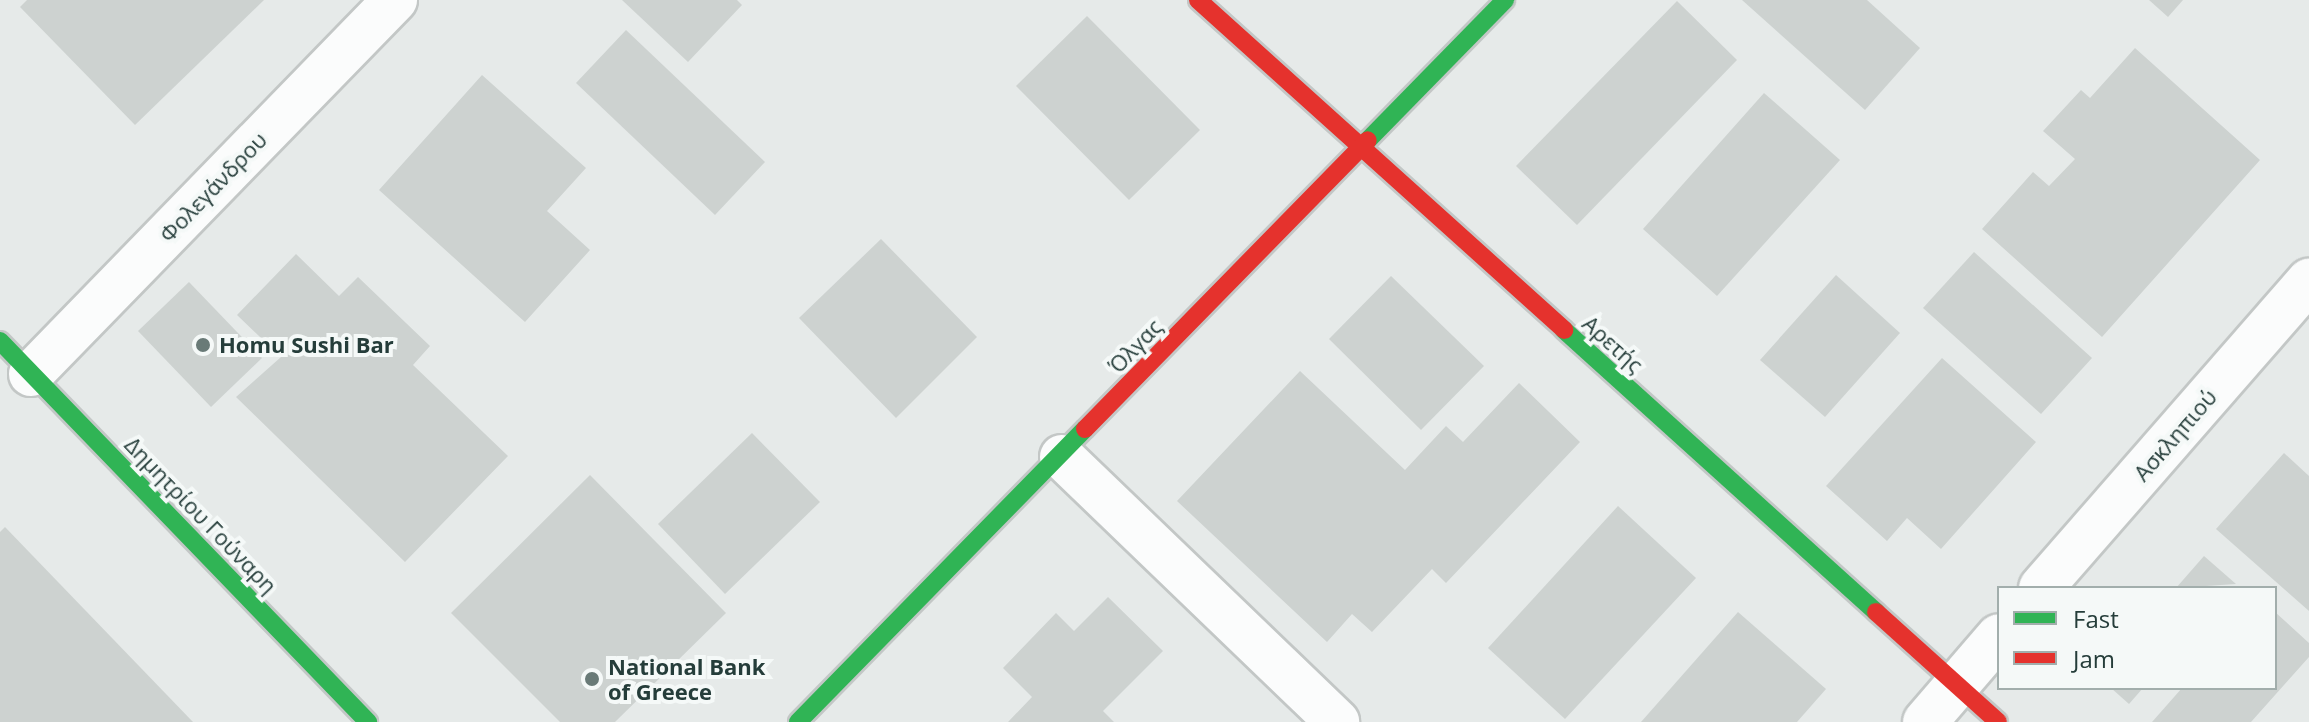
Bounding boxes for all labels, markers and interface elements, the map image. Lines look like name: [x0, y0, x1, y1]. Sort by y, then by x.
street label: Φολεγάνδρου: [154, 127, 272, 247]
street label: Αρετής: [1577, 310, 1649, 378]
street label: Όλγας: [1103, 313, 1167, 379]
place label: Homu Sushi Bar: [219, 332, 394, 358]
marker: Homu Sushi Bar: [194, 336, 212, 354]
street label: Ασκληπιού: [2128, 384, 2222, 486]
street label: Δημητρίου Γούναρη: [120, 431, 282, 599]
legend: [1997, 586, 2277, 690]
text: Fast: [2073, 602, 2119, 635]
text: Jam: [2073, 642, 2115, 675]
place label: National Bank of Greece: [608, 653, 765, 704]
marker: National Bank of Greece: [583, 670, 601, 688]

